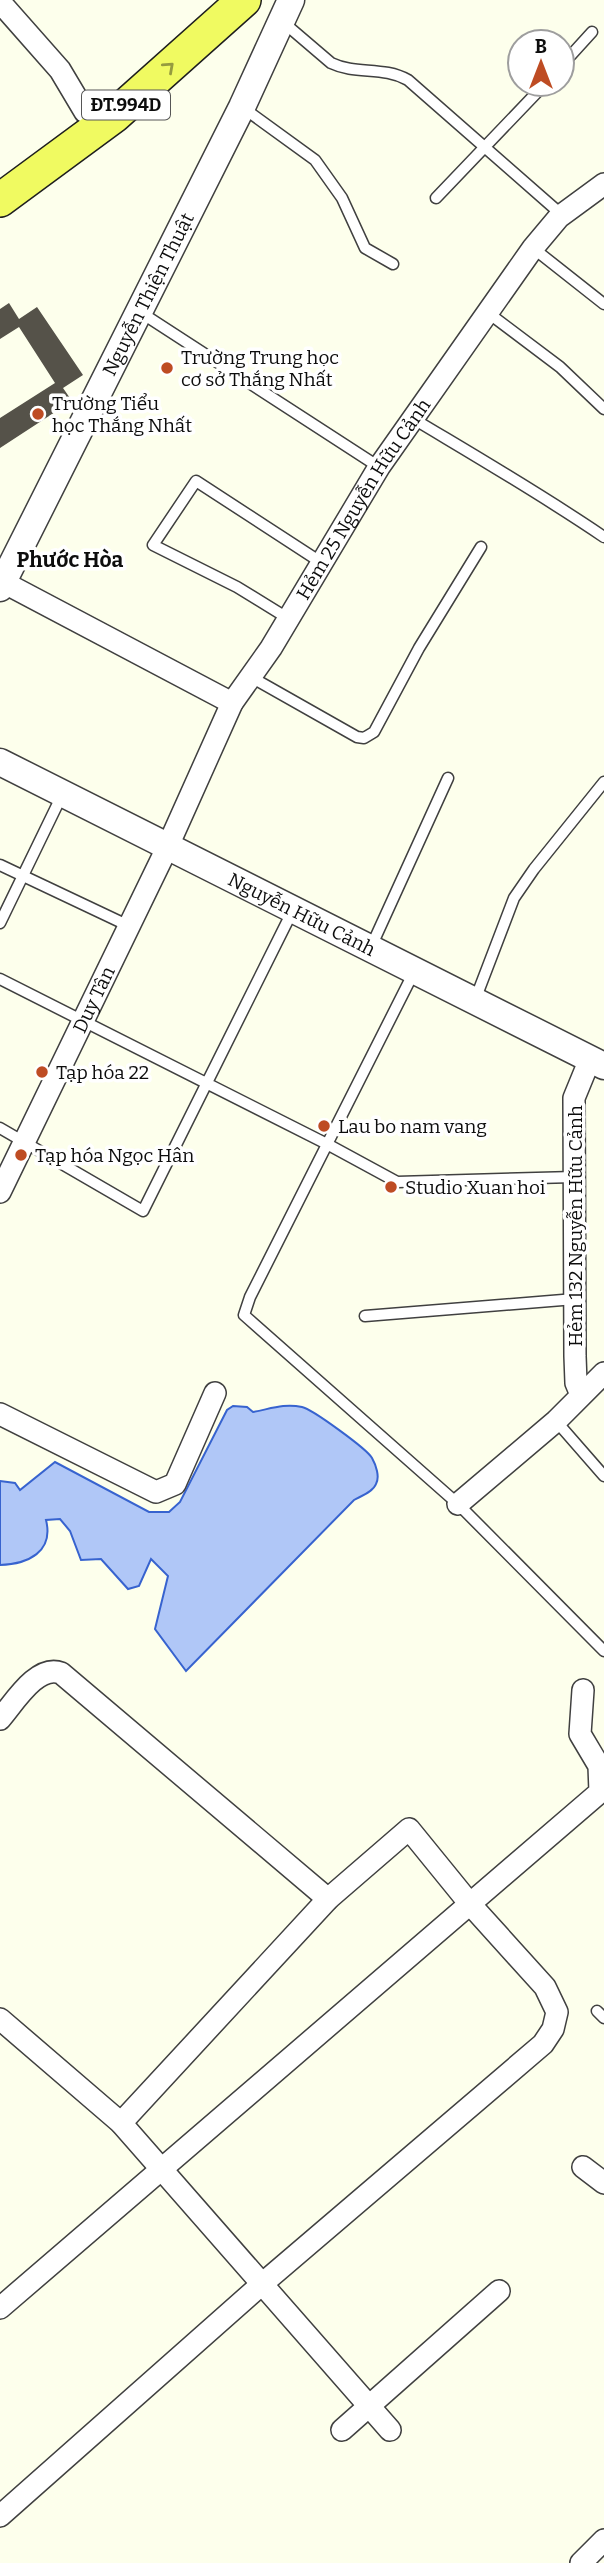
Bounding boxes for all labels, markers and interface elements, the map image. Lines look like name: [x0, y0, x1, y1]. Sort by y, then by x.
north arrow: [506, 28, 576, 98]
text: B: [535, 35, 547, 58]
one-way arrow: [161, 62, 174, 75]
road number: ĐT.994D: [82, 90, 170, 120]
street label: Nguyễn Thiện Thuật: [97, 209, 198, 379]
place label: Trường Trung học cơ sở Thắng Nhất: [181, 346, 339, 391]
marker: Trường Trung học cơ sở Thắng Nhất: [159, 360, 175, 376]
place label: Trường Tiểu học Thắng Nhất: [52, 392, 192, 437]
street label: Hẻm 25 Nguyễn Hữu Cảnh: [291, 394, 435, 603]
marker: Trường Tiểu học Thắng Nhất: [30, 406, 46, 422]
district label: Phước Hòa: [17, 547, 124, 573]
street label: Nguyễn Hữu Cảnh: [225, 867, 379, 961]
street label: Duy Tân: [68, 962, 119, 1037]
place label: Tạp hóa 22: [56, 1061, 149, 1084]
marker: Tạp hóa 22: [34, 1064, 50, 1080]
street label: Hẻm 132 Nguyễn Hữu Cảnh: [564, 1105, 587, 1347]
place label: Lau bo nam vang: [338, 1115, 487, 1138]
marker: Lau bo nam vang: [316, 1118, 332, 1134]
place label: Tạp hóa Ngọc Hân: [35, 1144, 194, 1167]
marker: Tạp hóa Ngọc Hân: [13, 1147, 29, 1163]
place label: Studio Xuan hoi: [405, 1176, 546, 1199]
marker: Studio Xuan hoi: [383, 1179, 399, 1195]

